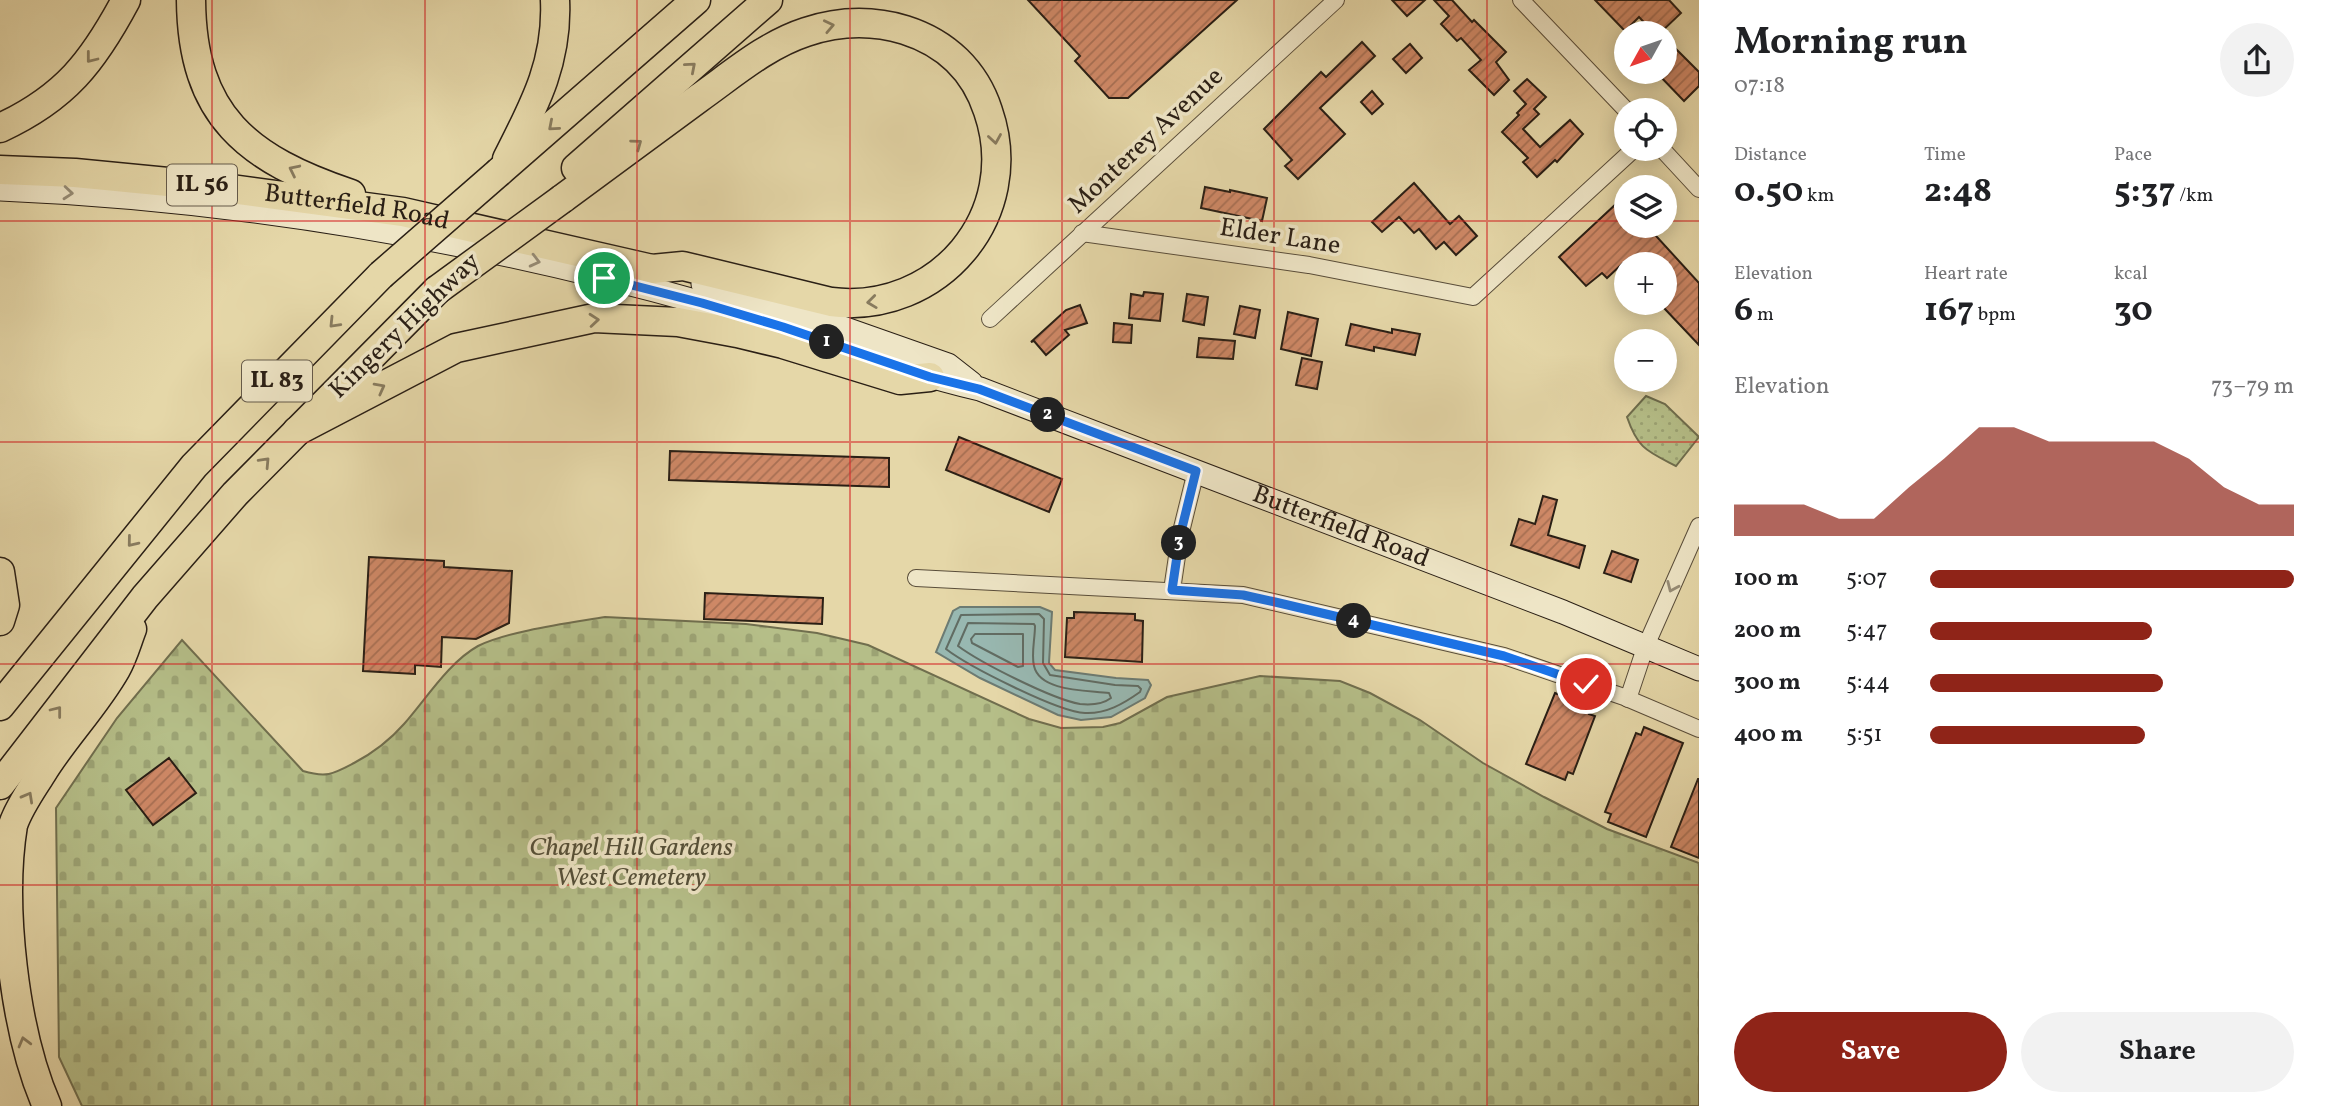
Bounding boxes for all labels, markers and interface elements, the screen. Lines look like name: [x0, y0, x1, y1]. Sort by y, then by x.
text: Morning run: [1734, 17, 1968, 70]
one-way arrow: [823, 20, 835, 35]
north arrow: [1614, 21, 1676, 84]
map controls: [1614, 21, 1677, 392]
button: share: [2220, 23, 2294, 97]
one-way arrow: [87, 51, 100, 63]
street label: Monterey Avenue: [1060, 59, 1232, 223]
one-way arrow: [683, 63, 696, 75]
text: 07:18: [1734, 70, 1785, 102]
button: locate: [1614, 98, 1677, 161]
one-way arrow: [548, 118, 561, 130]
one-way arrow: [987, 133, 1002, 145]
one-way arrow: [629, 140, 642, 152]
text: Distance: [1734, 142, 1807, 168]
text: Time: [1924, 142, 1966, 168]
text: Pace: [2114, 142, 2152, 168]
road number: IL 56: [167, 164, 237, 205]
one-way arrow: [289, 165, 301, 179]
text: 0.50: [1734, 168, 1803, 216]
text: 2:48: [1924, 168, 1992, 216]
text: 5:37: [2114, 168, 2175, 216]
button: layers: [1614, 175, 1677, 238]
street label: Butterfield Road: [262, 176, 453, 240]
text: km: [1803, 183, 1834, 209]
text: /km: [2175, 183, 2213, 209]
one-way arrow: [63, 185, 74, 200]
street label: Elder Lane: [1217, 210, 1343, 264]
street label: Kingery Highway: [321, 244, 489, 408]
pin: [574, 248, 634, 308]
one-way arrow: [529, 252, 541, 267]
button: +: [1614, 252, 1677, 315]
icon: arrive: [585, 259, 623, 297]
text: Elevation: [1734, 261, 1813, 287]
text: Heart rate: [1924, 261, 2008, 287]
text: kcal: [2114, 261, 2148, 287]
text: 6: [1734, 287, 1753, 335]
text: 167: [1924, 287, 1974, 335]
text: 30: [2114, 287, 2153, 335]
one-way arrow: [866, 294, 877, 309]
text: m: [1753, 302, 1774, 328]
text: bpm: [1974, 302, 2016, 328]
one-way arrow: [589, 313, 600, 328]
one-way arrow: [329, 315, 342, 328]
pin: 1: [810, 324, 844, 360]
text: 1: [823, 328, 830, 354]
button: −: [1614, 329, 1677, 392]
road number: IL 83: [242, 360, 312, 402]
text: Elevation: [1734, 371, 1830, 403]
text: 73–79 m: [2211, 371, 2294, 403]
one-way arrow: [372, 383, 385, 396]
pin: 2: [1030, 398, 1066, 432]
text: 2: [1043, 401, 1052, 427]
one-way arrow: [257, 457, 270, 470]
street label: Butterfield Road: [1247, 477, 1434, 577]
pin: 3: [1162, 526, 1196, 560]
text: 3: [1174, 529, 1183, 555]
one-way arrow: [128, 535, 141, 547]
text: 100 m: [1734, 563, 1799, 595]
text: 5:07: [1846, 563, 1887, 595]
one-way arrow: [1666, 580, 1680, 592]
pin: 4: [1336, 604, 1372, 638]
text: 4: [1348, 607, 1359, 633]
text: 200 m: [1734, 615, 1801, 647]
text: 5:47: [1846, 615, 1887, 647]
pin: [1556, 654, 1616, 714]
icon: check: [1567, 665, 1605, 703]
text: 300 m: [1734, 667, 1801, 699]
text: 5:44: [1846, 667, 1890, 699]
one-way arrow: [48, 706, 61, 719]
text: 400 m: [1734, 719, 1803, 751]
text: 5:51: [1846, 719, 1882, 751]
one-way arrow: [20, 792, 33, 804]
park label: Chapel Hill Gardens West Cemetery: [529, 830, 733, 896]
button: Save: [1734, 1012, 2007, 1092]
button: Share: [2021, 1012, 2294, 1092]
one-way arrow: [18, 1036, 32, 1048]

